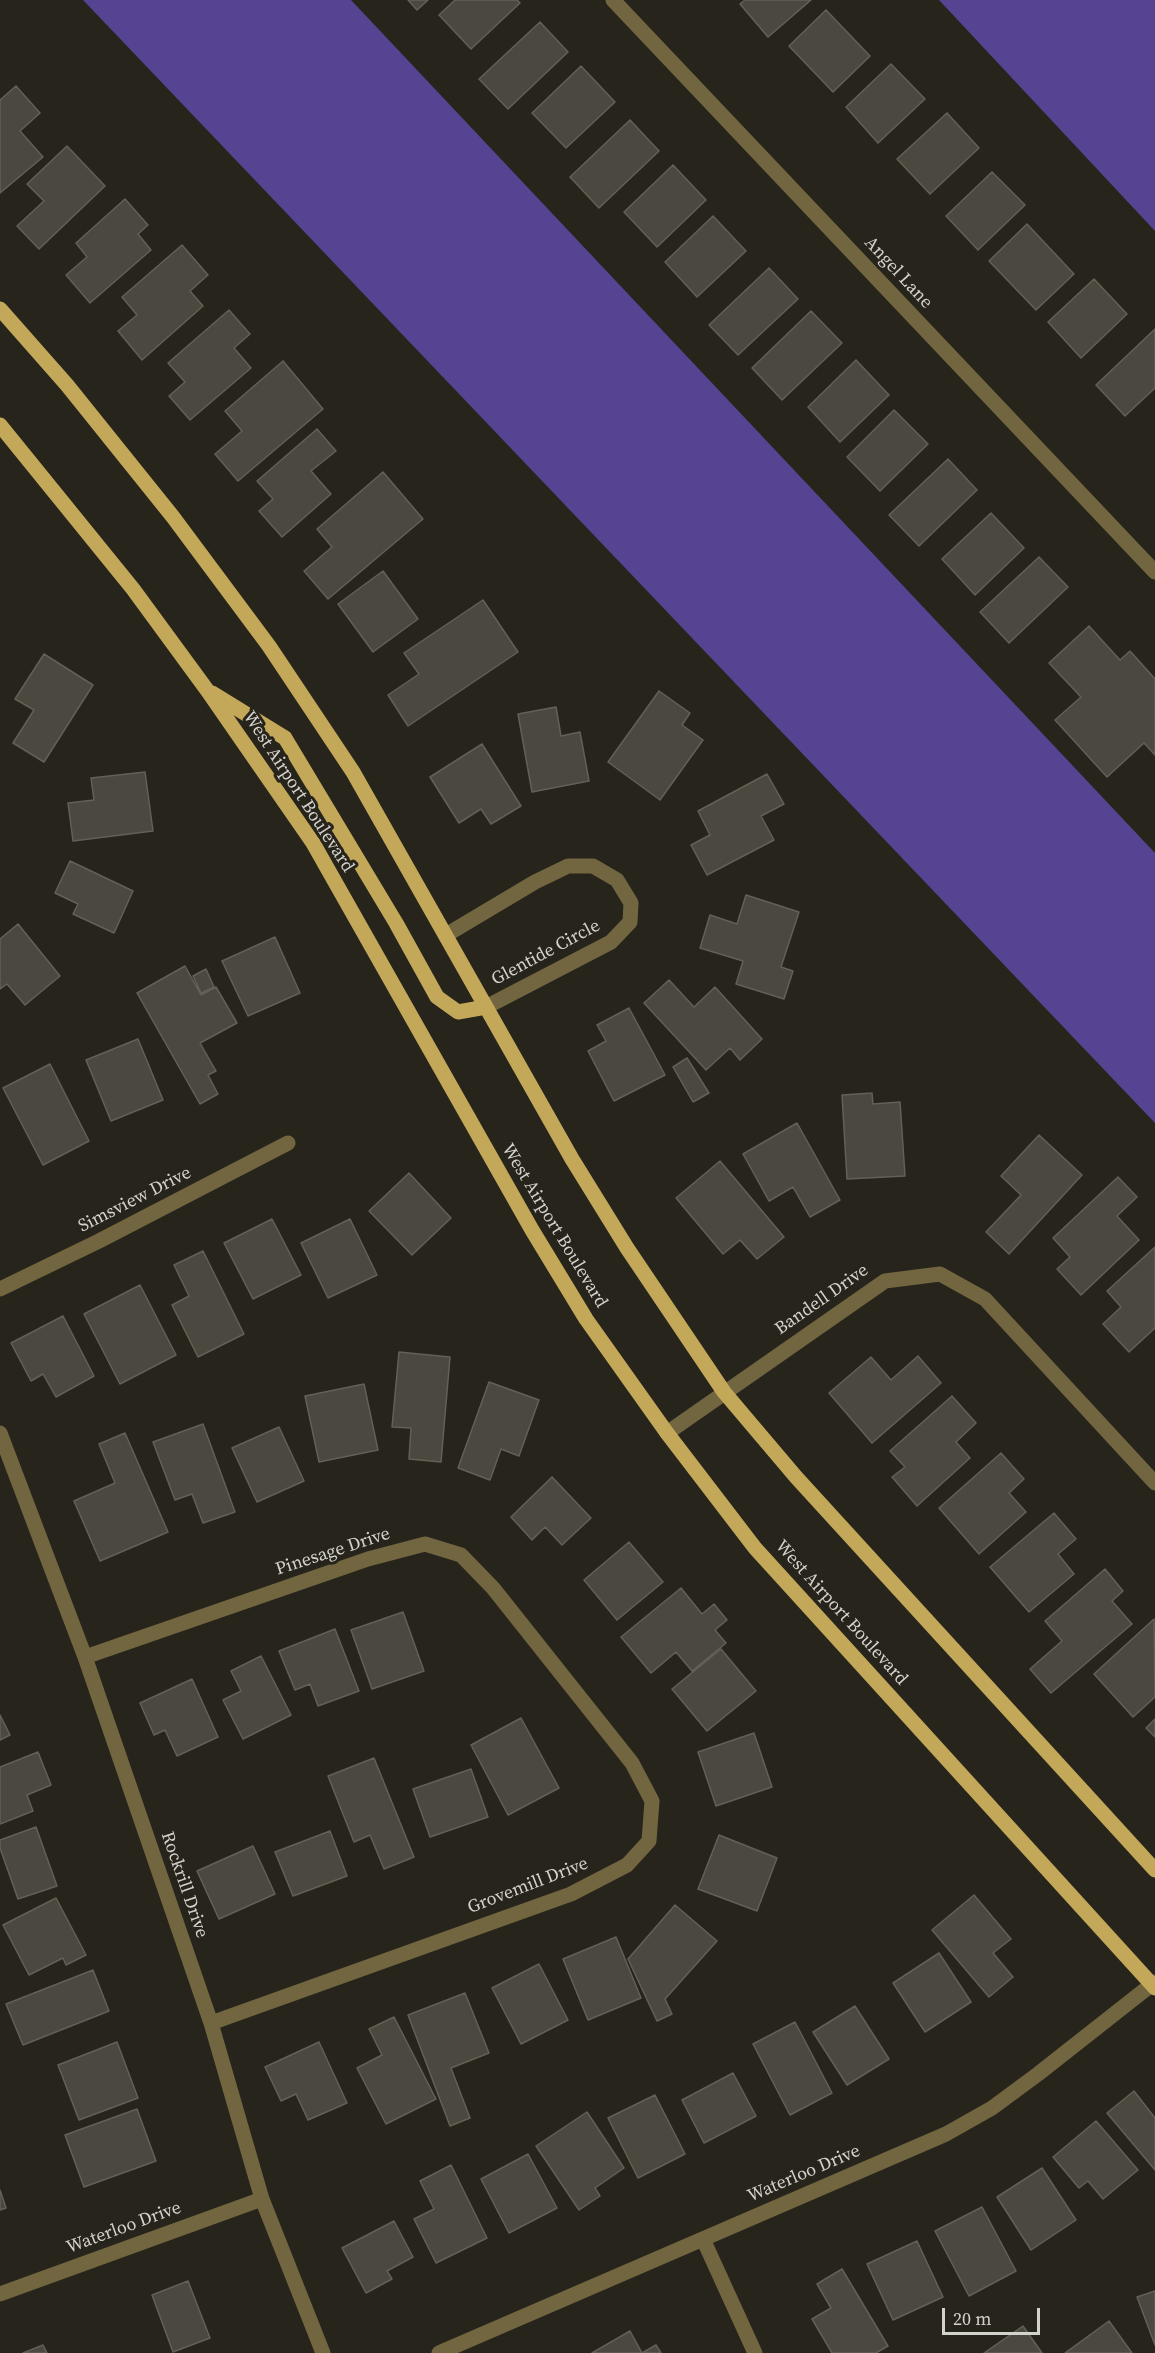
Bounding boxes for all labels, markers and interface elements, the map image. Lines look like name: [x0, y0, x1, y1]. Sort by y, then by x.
street label: Angel Lane: [859, 233, 937, 313]
street label: West Airport Boulevard: [238, 707, 358, 877]
street label: Glentide Circle: [488, 915, 604, 991]
street label: West Airport Boulevard: [496, 1140, 612, 1312]
street label: Simsview Drive: [75, 1162, 195, 1238]
street label: Bandell Drive: [771, 1260, 873, 1340]
street label: Pinesage Drive: [273, 1523, 393, 1581]
street label: West Airport Boulevard: [770, 1536, 912, 1690]
street label: Rockrill Drive: [156, 1829, 212, 1941]
street label: Grovemill Drive: [465, 1853, 591, 1919]
street label: Waterloo Drive: [744, 2141, 864, 2207]
street label: Waterloo Drive: [64, 2197, 184, 2259]
scale bar: [945, 2296, 1042, 2334]
text: 20 m: [953, 2306, 991, 2331]

